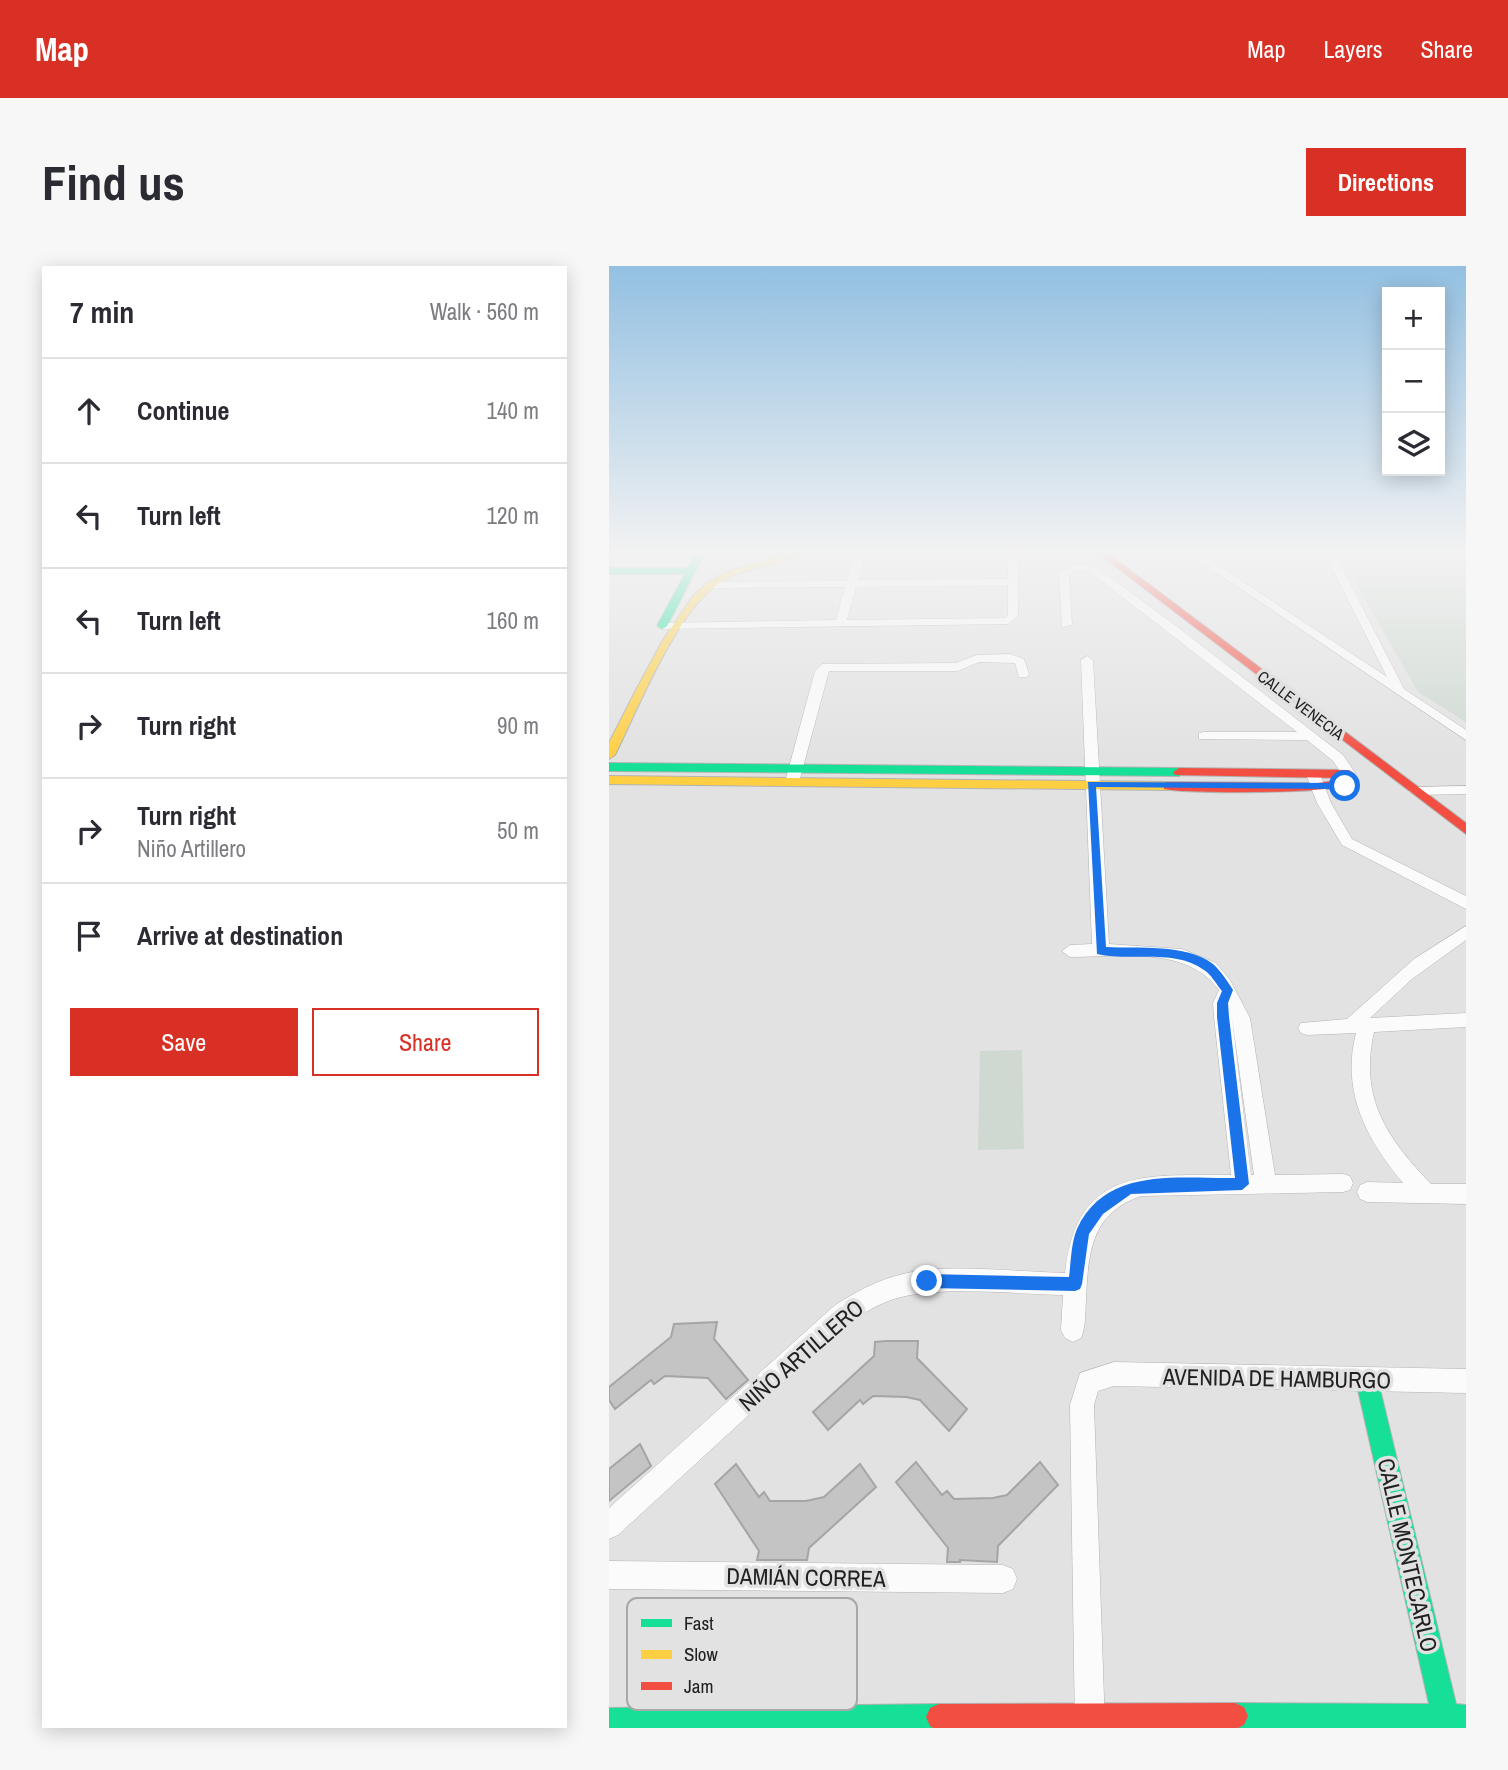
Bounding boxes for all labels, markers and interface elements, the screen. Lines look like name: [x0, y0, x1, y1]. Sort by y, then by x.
text: Map: [35, 27, 89, 71]
text: Map: [1247, 33, 1285, 65]
text: Layers: [1323, 33, 1382, 65]
text: Share: [1420, 33, 1473, 65]
button: Directions: [1306, 148, 1466, 216]
text: Find us: [42, 149, 185, 215]
map controls: [1382, 287, 1445, 476]
button: +: [1382, 287, 1445, 350]
text: 7 min: [70, 292, 134, 332]
text: Walk · 560 m: [430, 296, 539, 327]
button: −: [1382, 350, 1445, 413]
icon: ahead: [70, 392, 108, 430]
text: Continue: [137, 393, 229, 428]
text: 140 m: [487, 395, 539, 426]
button: layers: [1382, 413, 1445, 476]
icon: left: [70, 497, 108, 535]
text: Turn left: [137, 498, 221, 533]
text: 120 m: [487, 500, 539, 531]
icon: left: [70, 602, 108, 640]
text: Turn left: [137, 603, 221, 638]
text: 160 m: [487, 605, 539, 636]
street label: CALLE VENECIA: [1253, 665, 1349, 745]
icon: right: [70, 707, 108, 745]
text: Turn right: [137, 708, 236, 743]
text: 90 m: [497, 710, 539, 741]
route start: [1329, 770, 1360, 801]
text: Turn right: [137, 798, 236, 833]
icon: right: [70, 812, 108, 850]
text: 50 m: [497, 815, 539, 846]
text: Niño Artillero: [137, 833, 246, 864]
icon: arrive: [70, 917, 108, 955]
text: Arrive at destination: [137, 918, 343, 953]
button: Save: [70, 1008, 298, 1076]
button: Share: [312, 1008, 539, 1076]
route end: [911, 1265, 942, 1296]
street label: NIÑO ARTILLERO: [732, 1292, 870, 1418]
street label: AVENIDA DE HAMBURGO: [1162, 1360, 1391, 1395]
street label: CALLE MONTECARLO: [1371, 1455, 1445, 1655]
street label: DAMIÁN CORREA: [726, 1560, 886, 1594]
legend: [627, 1598, 857, 1710]
text: Fast: [684, 1610, 714, 1636]
text: Slow: [684, 1641, 719, 1667]
text: Jam: [684, 1673, 713, 1699]

